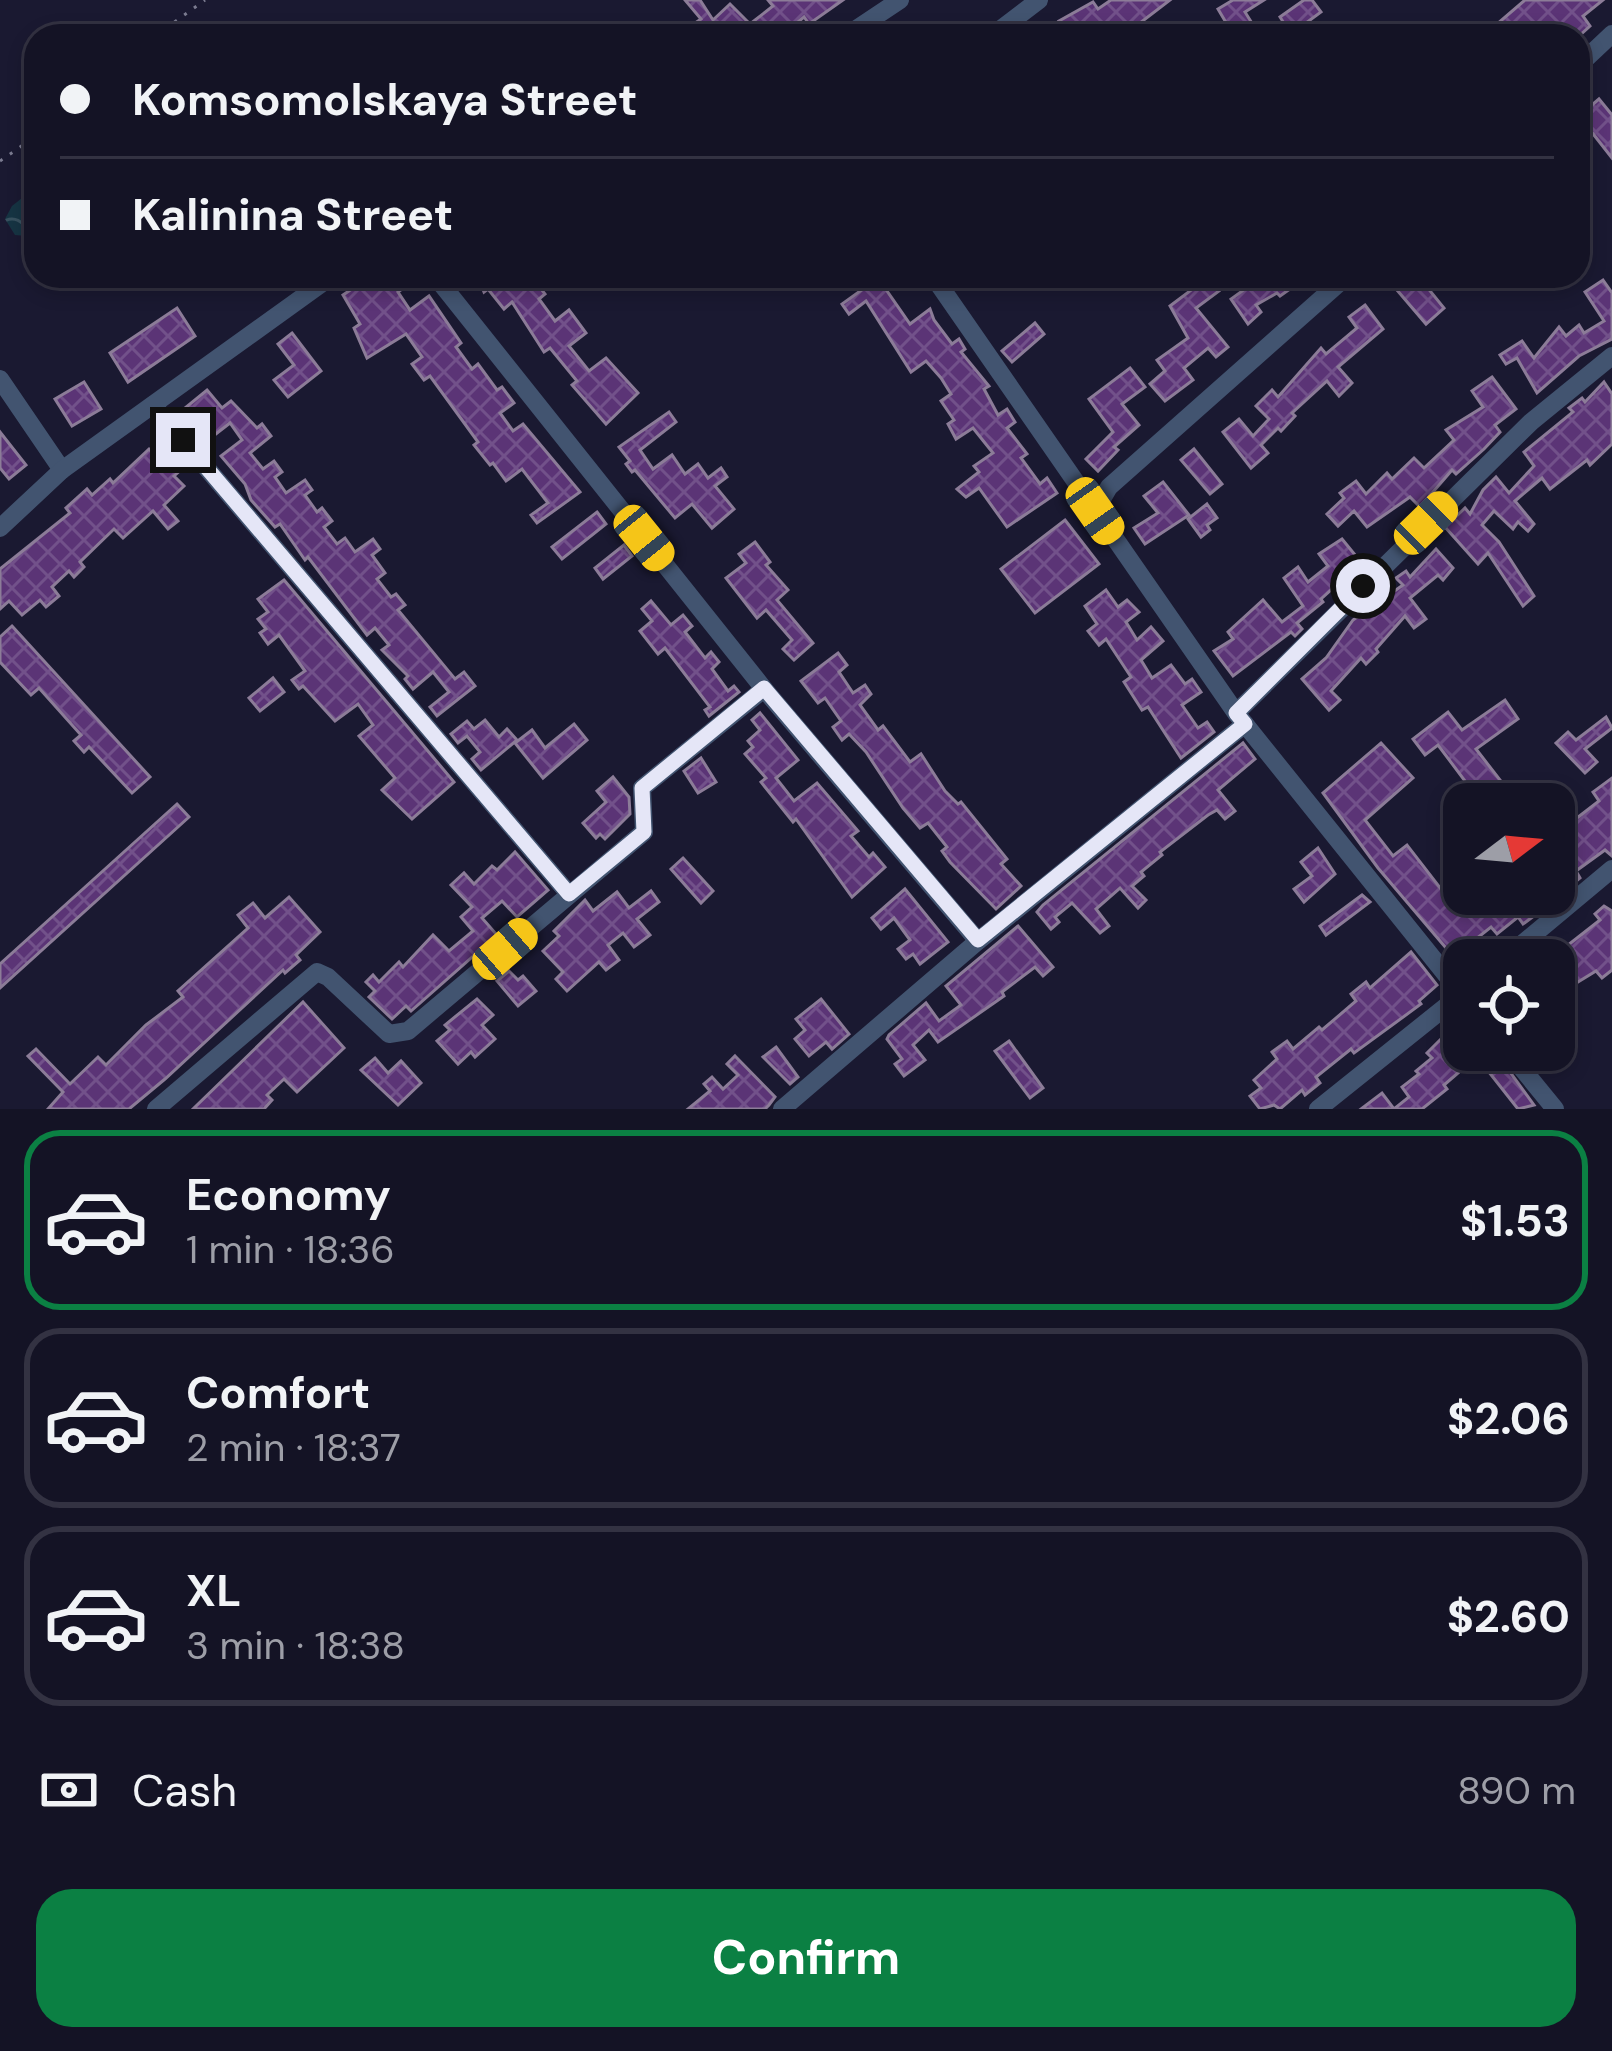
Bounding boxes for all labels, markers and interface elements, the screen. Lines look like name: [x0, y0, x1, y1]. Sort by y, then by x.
text: Komsomolskaya Street: [132, 70, 637, 129]
text: Kalinina Street: [132, 185, 453, 244]
route end: [156, 413, 210, 467]
car: [1060, 471, 1130, 551]
car: [1388, 485, 1464, 561]
car: [607, 499, 681, 577]
route start: [1336, 559, 1390, 613]
north arrow: [1443, 783, 1575, 915]
map controls: [1443, 783, 1575, 1071]
car: [466, 912, 544, 986]
button: locate: [1443, 939, 1575, 1071]
text: Economy: [186, 1165, 391, 1224]
icon: car: [42, 1166, 150, 1274]
text: $1.53: [1460, 1191, 1570, 1250]
text: 1 min · 18:36: [186, 1224, 395, 1275]
text: Comfort: [186, 1363, 370, 1422]
icon: car: [42, 1364, 150, 1472]
text: $2.06: [1447, 1389, 1570, 1448]
text: 2 min · 18:37: [186, 1422, 401, 1473]
text: XL: [186, 1561, 241, 1620]
icon: car: [42, 1562, 150, 1670]
text: $2.60: [1447, 1587, 1570, 1646]
text: 3 min · 18:38: [186, 1620, 405, 1671]
icon: cash: [36, 1757, 102, 1823]
text: Cash: [132, 1761, 237, 1820]
text: 890 m: [1457, 1765, 1576, 1816]
button: Confirm: [36, 1889, 1576, 2027]

